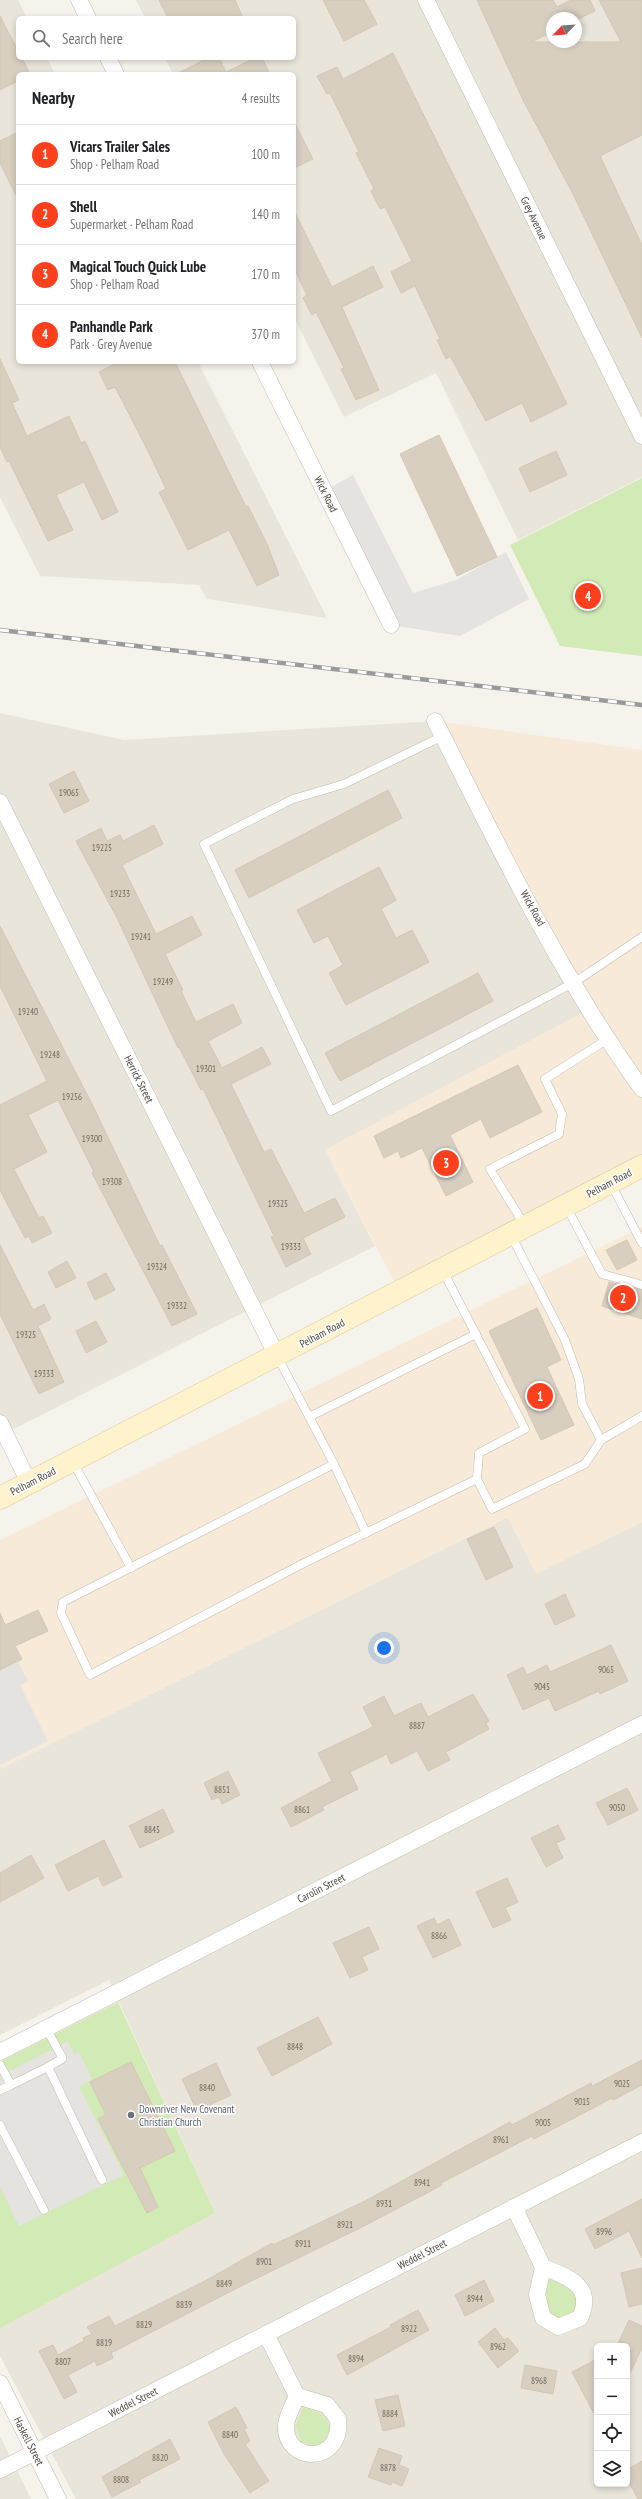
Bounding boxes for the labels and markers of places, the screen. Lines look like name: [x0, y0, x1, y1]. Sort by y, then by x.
pin: 4: [575, 581, 601, 611]
pin: 3: [433, 1148, 459, 1178]
pin: 2: [610, 1283, 636, 1313]
pin: 1: [527, 1381, 553, 1411]
place label: Downriver New Covenant Christian Church: [139, 2102, 235, 2129]
marker: Downriver New Covenant Christian Church: [126, 2110, 136, 2120]

